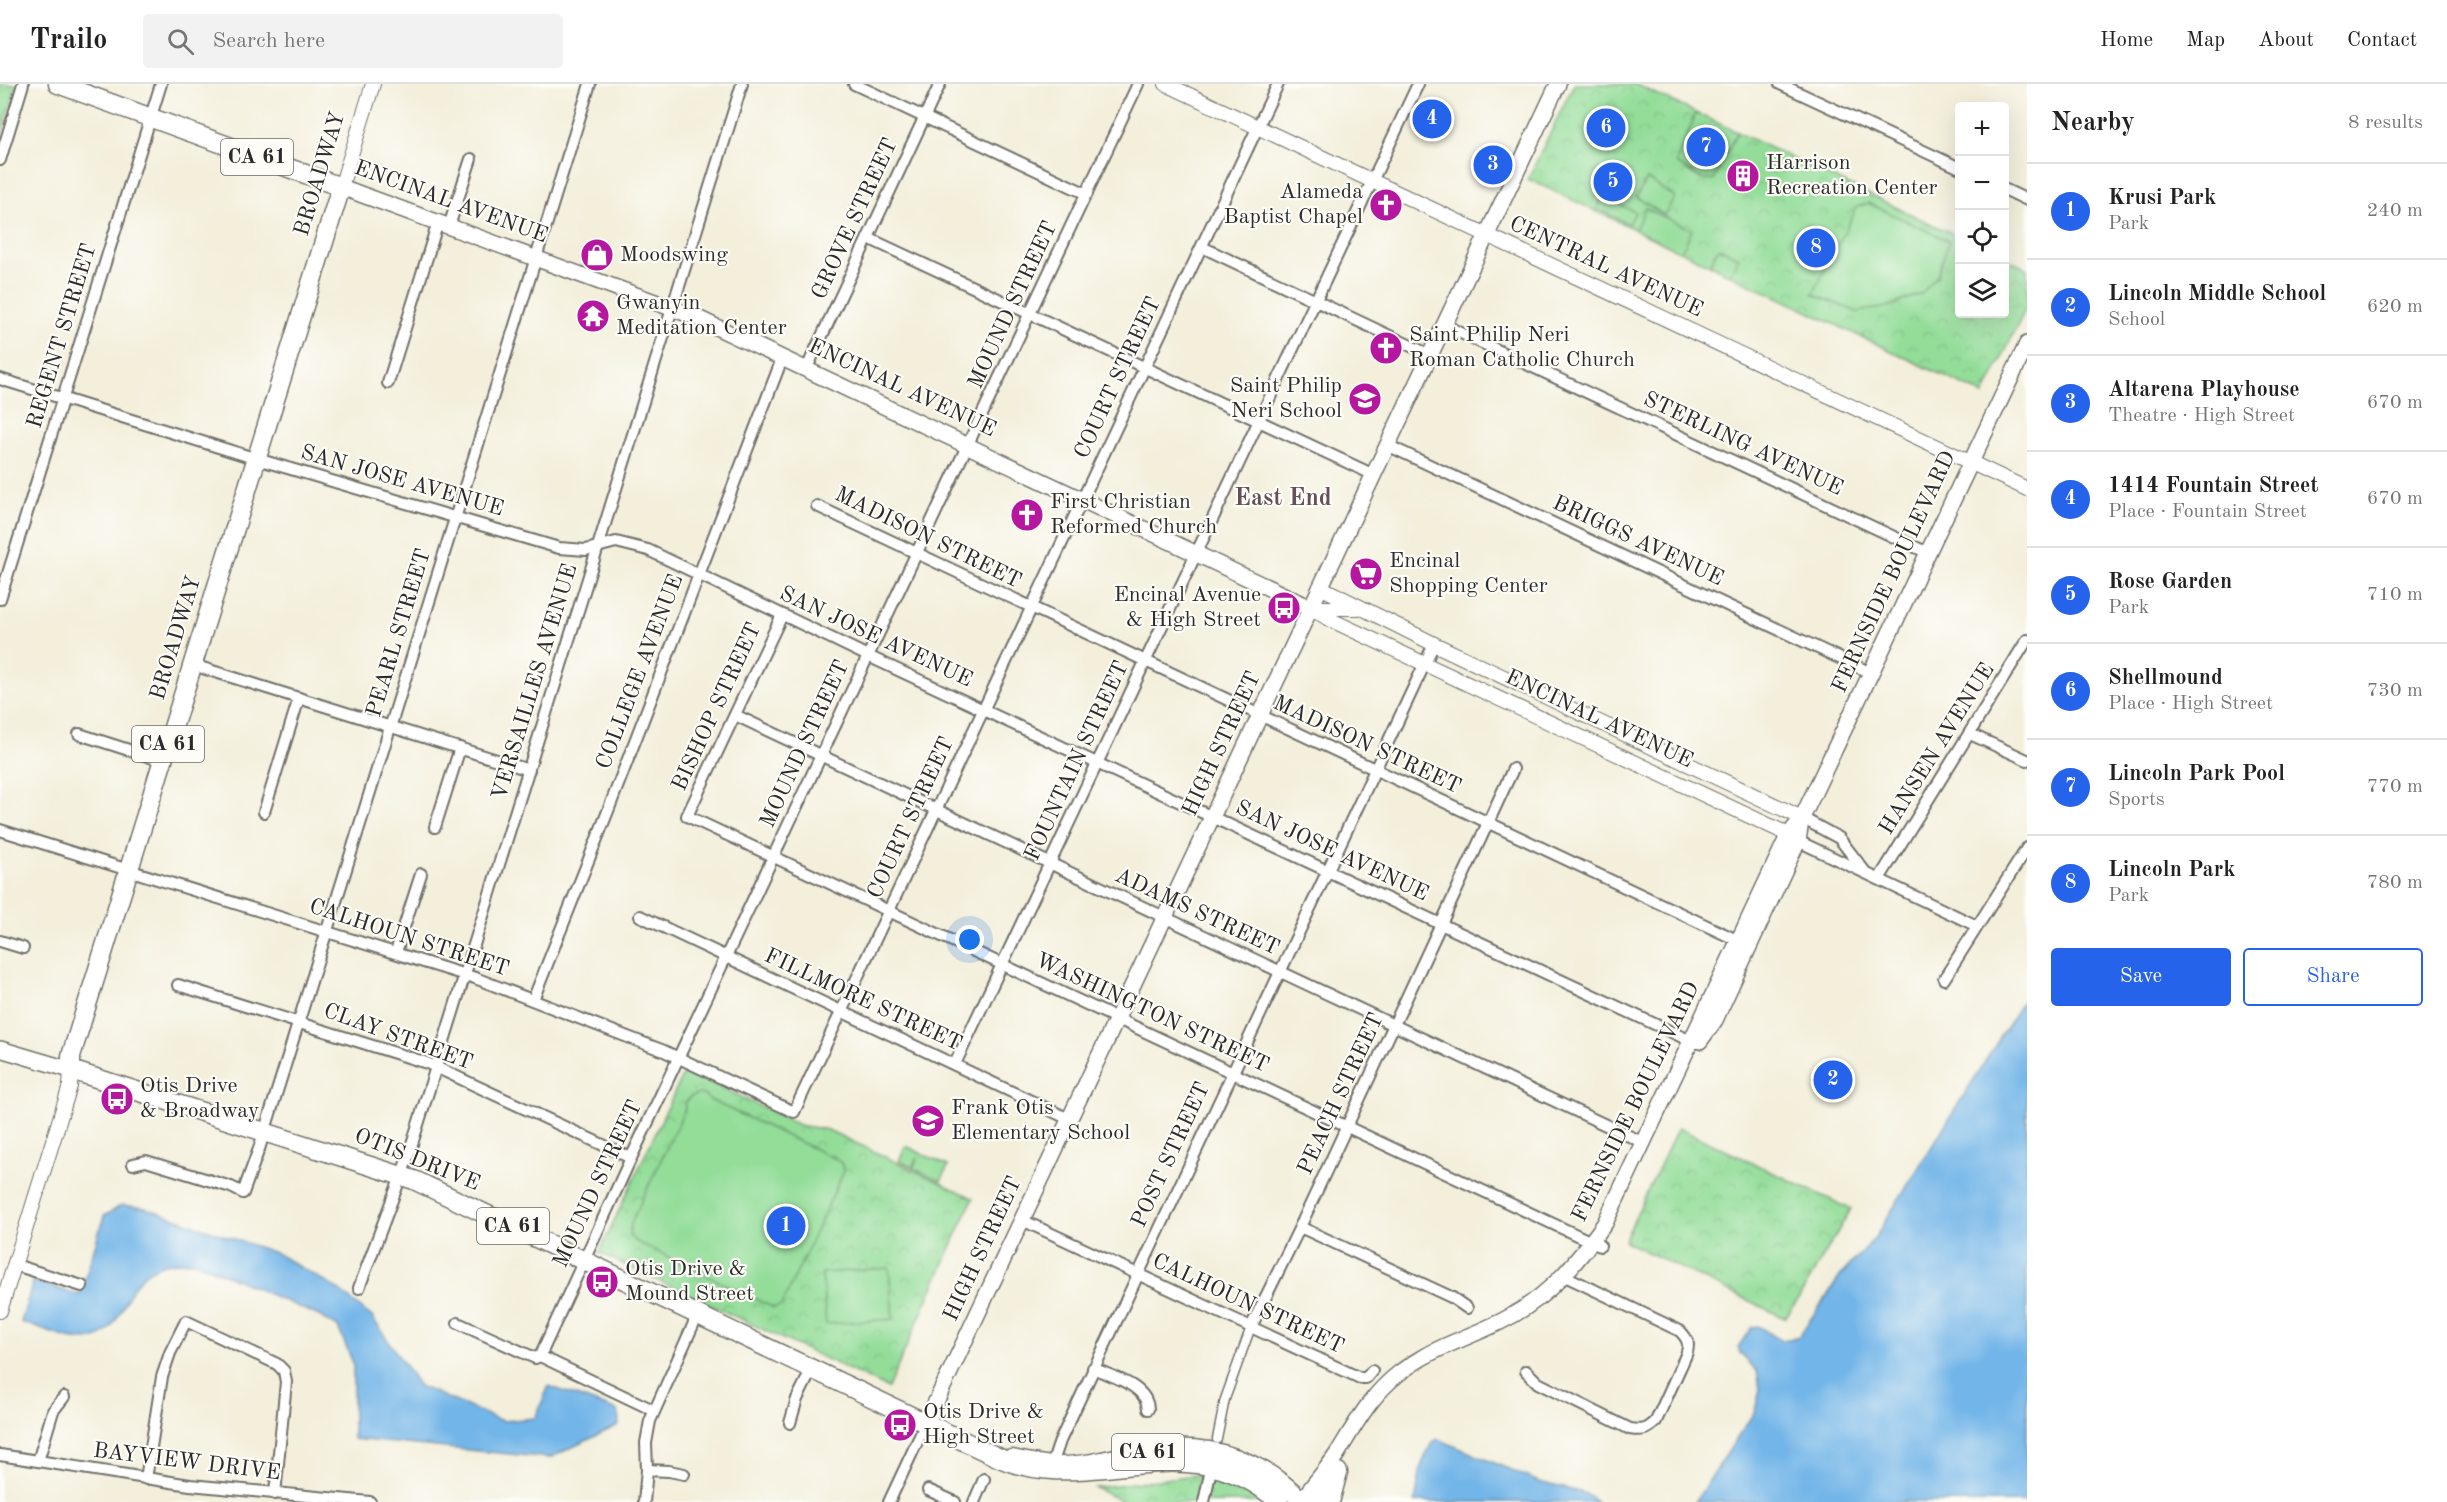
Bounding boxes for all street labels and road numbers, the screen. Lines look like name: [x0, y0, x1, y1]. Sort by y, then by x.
street label: BROADWAY: [291, 109, 349, 239]
street label: GROVE STREET: [808, 135, 902, 303]
road number: CA 61: [221, 139, 293, 175]
street label: ENCINAL AVENUE: [351, 157, 551, 247]
street label: CENTRAL AVENUE: [1506, 213, 1706, 321]
street label: MOUND STREET: [965, 218, 1061, 392]
street label: REGENT STREET: [23, 241, 101, 431]
street label: COURT STREET: [1071, 294, 1165, 462]
street label: ENCINAL AVENUE: [805, 335, 999, 441]
street label: STERLING AVENUE: [1640, 388, 1846, 500]
street label: SAN JOSE AVENUE: [298, 441, 506, 521]
street label: FERNSIDE BOULEVARD: [1828, 448, 1960, 696]
street label: MADISON STREET: [831, 483, 1025, 593]
street label: BRIGGS AVENUE: [1549, 492, 1727, 590]
street label: PEARL STREET: [363, 546, 435, 720]
street label: VERSAILLES AVENUE: [489, 561, 581, 803]
street label: COLLEGE AVENUE: [593, 572, 687, 772]
street label: BROADWAY: [147, 573, 205, 703]
street label: SAN JOSE AVENUE: [776, 583, 976, 691]
street label: BISHOP STREET: [668, 620, 766, 794]
street label: MOUND STREET: [757, 657, 853, 831]
street label: FOUNTAIN STREET: [1021, 658, 1133, 864]
street label: HANSEN AVENUE: [1875, 659, 1999, 839]
street label: ENCINAL AVENUE: [1502, 666, 1696, 772]
street label: HIGH STREET: [1179, 668, 1265, 820]
street label: MADISON STREET: [1270, 692, 1464, 798]
road number: CA 61: [132, 726, 204, 762]
street label: COURT STREET: [864, 734, 958, 902]
street label: SAN JOSE AVENUE: [1232, 797, 1432, 905]
street label: ADAMS STREET: [1111, 864, 1283, 960]
street label: CALHOUN STREET: [306, 895, 512, 981]
street label: FILLMORE STREET: [761, 945, 965, 1055]
street label: WASHINGTON STREET: [1032, 949, 1272, 1077]
street label: FERNSIDE BOULEVARD: [1568, 978, 1704, 1226]
street label: CLAY STREET: [320, 1000, 476, 1074]
street label: PEACH STREET: [1294, 1010, 1388, 1178]
street label: POST STREET: [1128, 1079, 1214, 1231]
street label: MOUND STREET: [550, 1097, 646, 1271]
street label: OTIS DRIVE: [351, 1125, 483, 1195]
street label: HIGH STREET: [940, 1173, 1026, 1325]
road number: CA 61: [477, 1208, 549, 1244]
street label: CALHOUN STREET: [1149, 1250, 1347, 1358]
road number: CA 61: [1112, 1434, 1184, 1470]
street label: BAYVIEW DRIVE: [92, 1440, 282, 1484]

